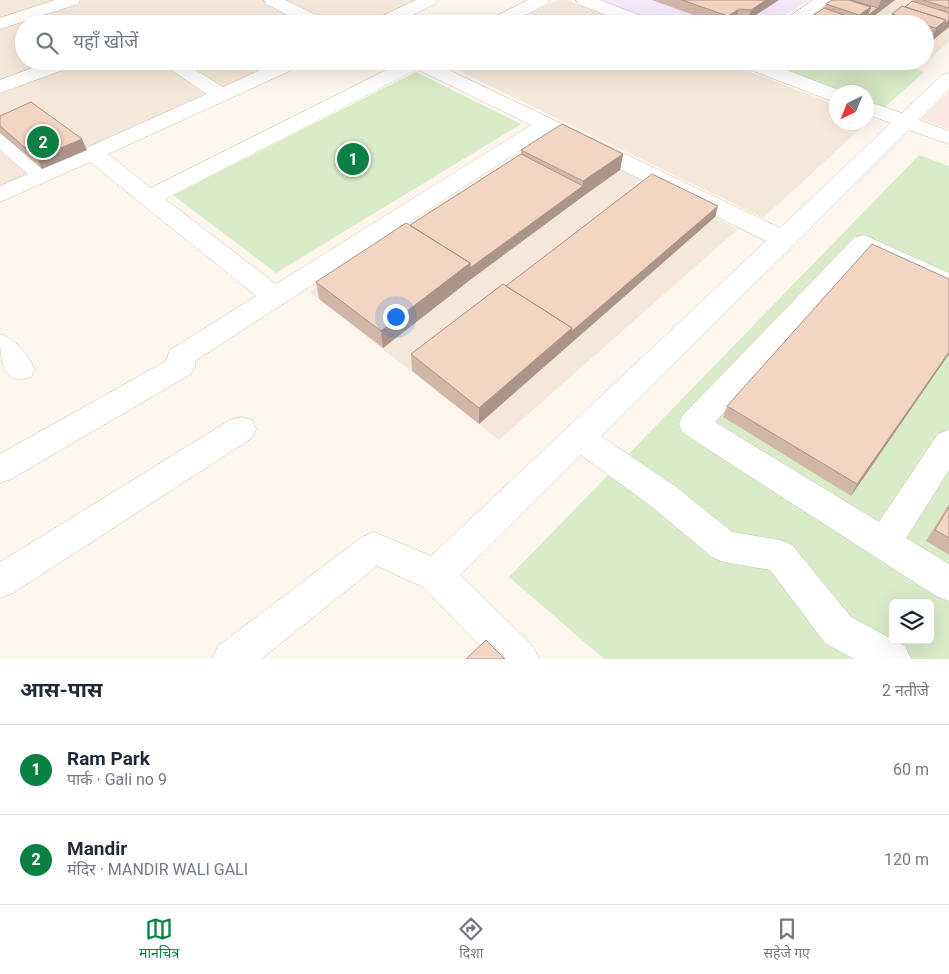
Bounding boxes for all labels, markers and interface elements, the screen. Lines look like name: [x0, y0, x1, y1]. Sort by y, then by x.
search box: [15, 15, 934, 70]
icon: search: [33, 29, 61, 57]
text: यहाँ खोजें: [73, 30, 138, 53]
north arrow: [829, 85, 874, 130]
pin: 2: [27, 123, 59, 161]
pin: 1: [337, 140, 369, 178]
your location: [383, 304, 409, 330]
map controls: [889, 599, 934, 644]
button: layers: [889, 599, 934, 644]
text: आस-पास: [20, 678, 102, 702]
text: 2 नतीजे: [882, 681, 929, 700]
text: Ram Park: [67, 747, 150, 770]
text: 1: [31, 760, 41, 779]
text: 60 m: [893, 760, 929, 779]
text: पार्क · Gali no 9: [67, 770, 167, 789]
text: Mandir: [67, 837, 127, 860]
text: 2: [31, 850, 41, 869]
text: 120 m: [884, 850, 929, 869]
text: मंदिर · MANDIR WALI GALI: [67, 860, 248, 879]
tab: मानचित्र: [139, 915, 179, 964]
tab: दिशा: [457, 915, 485, 964]
tab: सहेजे गए: [763, 915, 810, 964]

